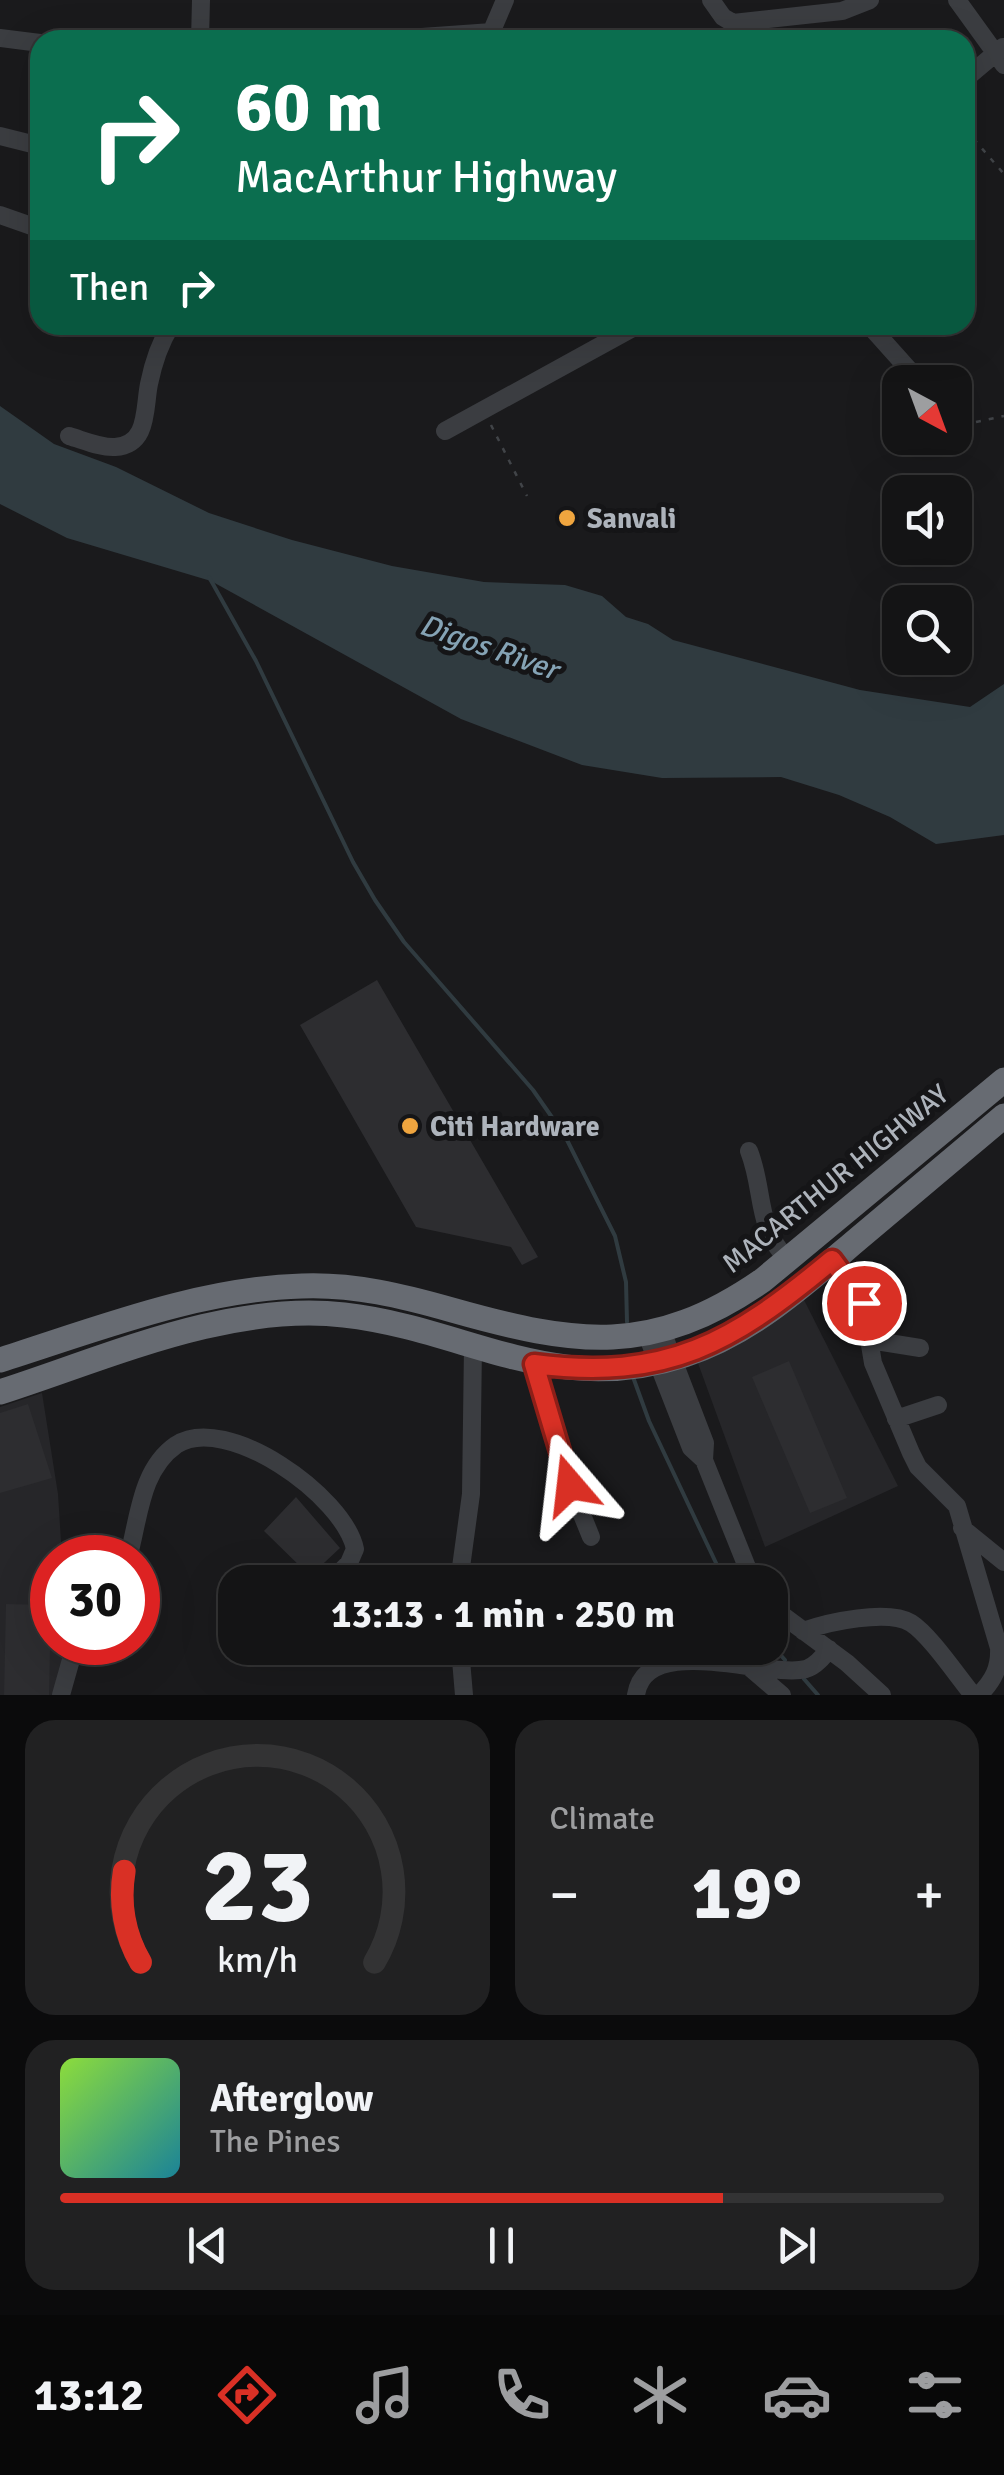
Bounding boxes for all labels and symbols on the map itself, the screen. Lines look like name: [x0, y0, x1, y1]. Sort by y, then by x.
north arrow: [882, 365, 972, 455]
place label: Sanvali: [587, 502, 676, 536]
marker: Sanvali: [556, 507, 578, 529]
water label: Digos River: [415, 607, 567, 690]
street label: MACARTHUR HIGHWAY: [716, 1077, 956, 1280]
place label: Citi Hardware: [430, 1110, 600, 1144]
marker: Citi Hardware: [399, 1115, 421, 1137]
pin: [822, 1261, 907, 1346]
position arrow: [518, 1433, 622, 1537]
speed limit sign: 30: [30, 1535, 160, 1665]

